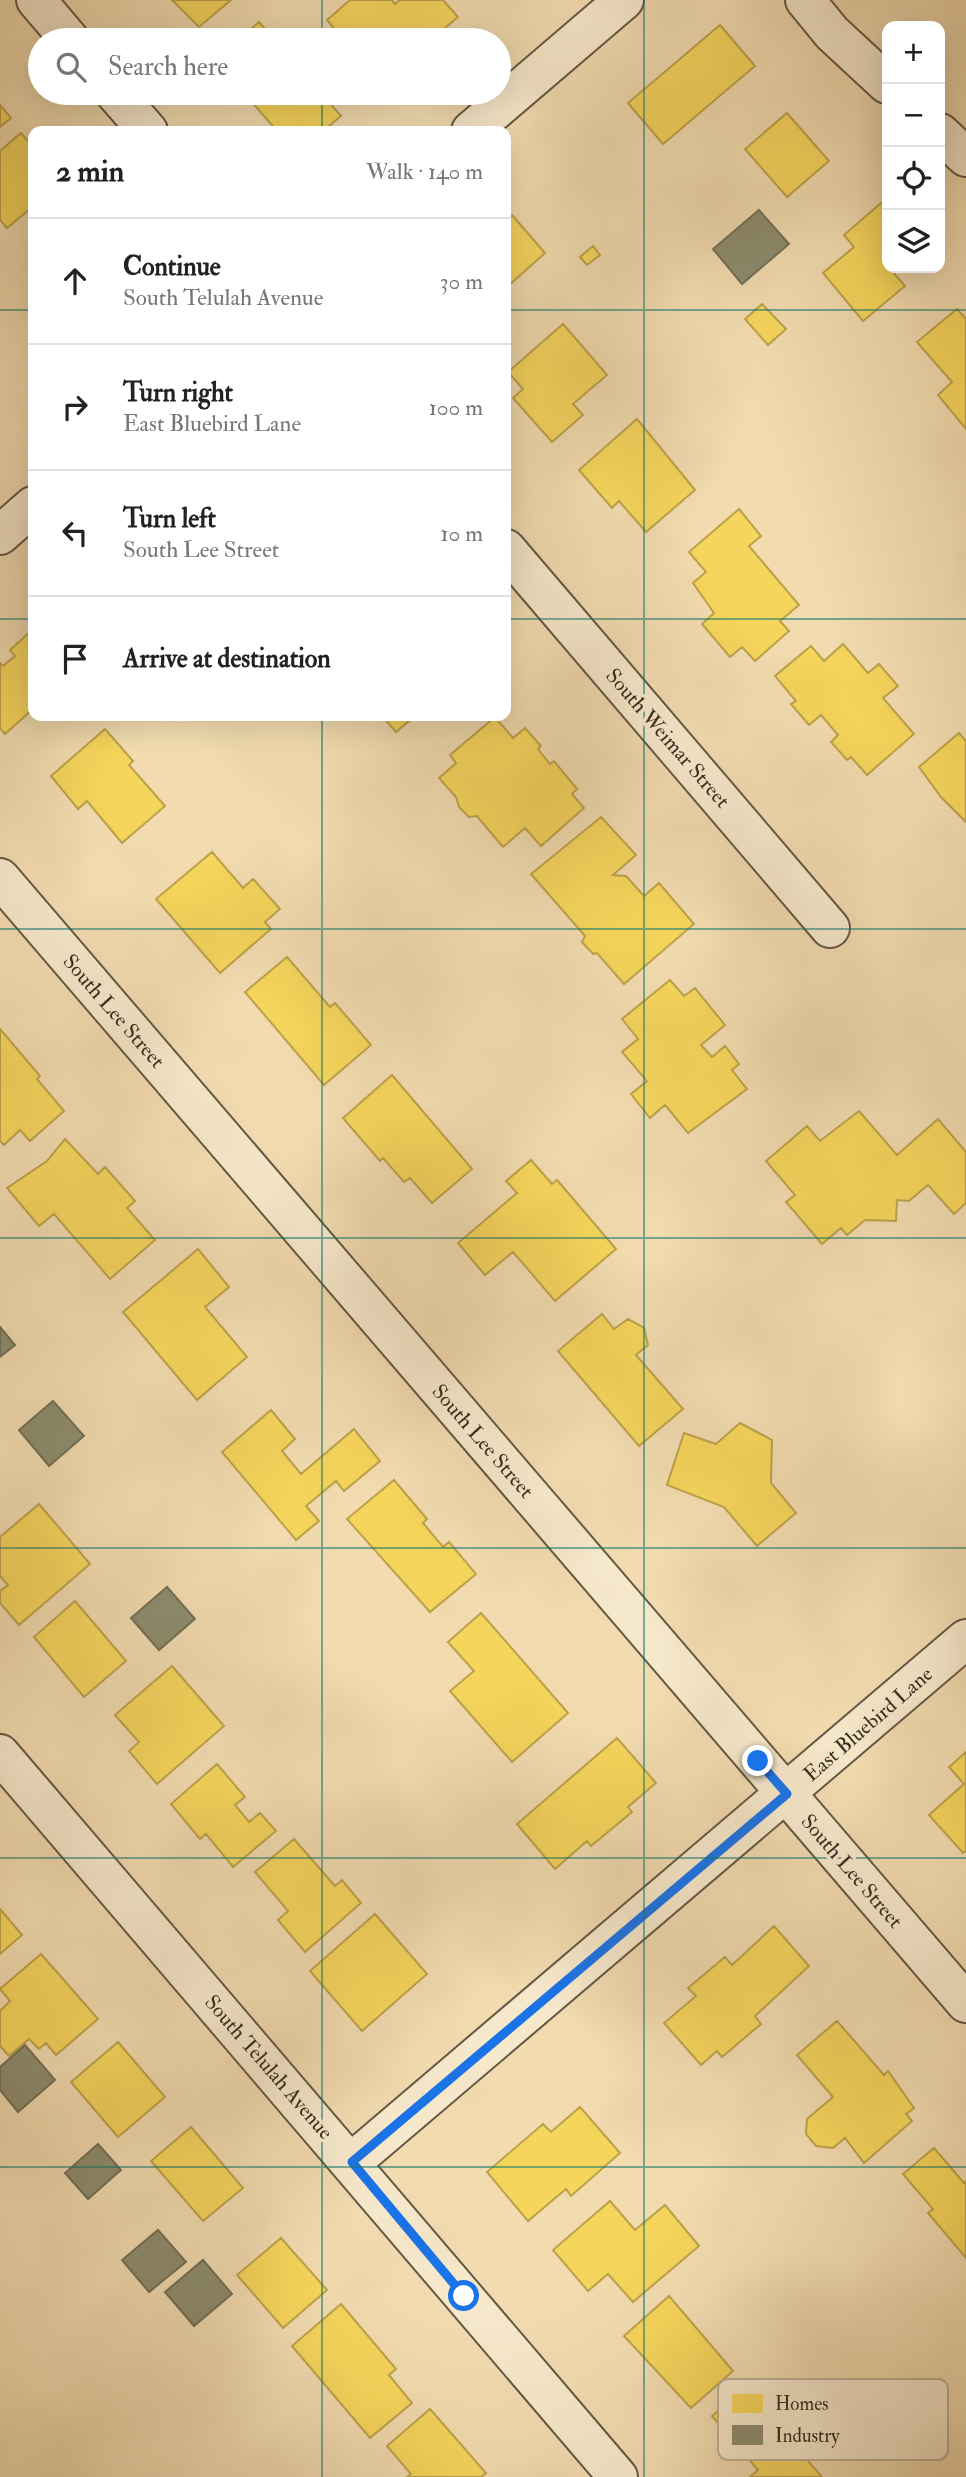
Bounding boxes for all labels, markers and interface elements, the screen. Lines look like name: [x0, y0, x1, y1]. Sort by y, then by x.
map controls: [882, 21, 945, 273]
button: +: [882, 21, 945, 84]
search box: [28, 28, 511, 105]
icon: search: [52, 48, 90, 86]
text: Search here: [108, 51, 228, 83]
button: −: [882, 84, 945, 147]
button: locate: [882, 147, 945, 210]
text: 2 min: [56, 153, 124, 190]
text: Walk · 140 m: [366, 157, 483, 186]
button: layers: [882, 210, 945, 273]
text: Continue: [123, 251, 221, 283]
icon: ahead: [56, 262, 94, 300]
text: 30 m: [440, 267, 483, 296]
text: South Telulah Avenue: [123, 283, 323, 312]
text: Turn right: [123, 377, 233, 409]
icon: right: [56, 388, 94, 426]
text: 100 m: [429, 393, 483, 422]
text: East Bluebird Lane: [123, 409, 301, 438]
text: Turn left: [123, 503, 216, 535]
icon: left: [56, 514, 94, 552]
text: 10 m: [440, 519, 483, 548]
text: South Lee Street: [123, 535, 279, 564]
icon: arrive: [56, 640, 94, 678]
text: Arrive at destination: [123, 643, 331, 675]
street label: South Weimar Street: [600, 663, 736, 814]
street label: South Lee Street: [57, 949, 171, 1074]
street label: South Lee Street: [426, 1379, 540, 1504]
street label: East Bluebird Lane: [798, 1661, 939, 1788]
route end: [742, 1745, 773, 1776]
street label: South Lee Street: [795, 1809, 909, 1934]
street label: South Telulah Avenue: [198, 1989, 339, 2145]
route start: [448, 2280, 479, 2311]
legend: [718, 2379, 948, 2460]
text: Homes: [775, 2392, 829, 2416]
text: Industry: [775, 2424, 840, 2448]

